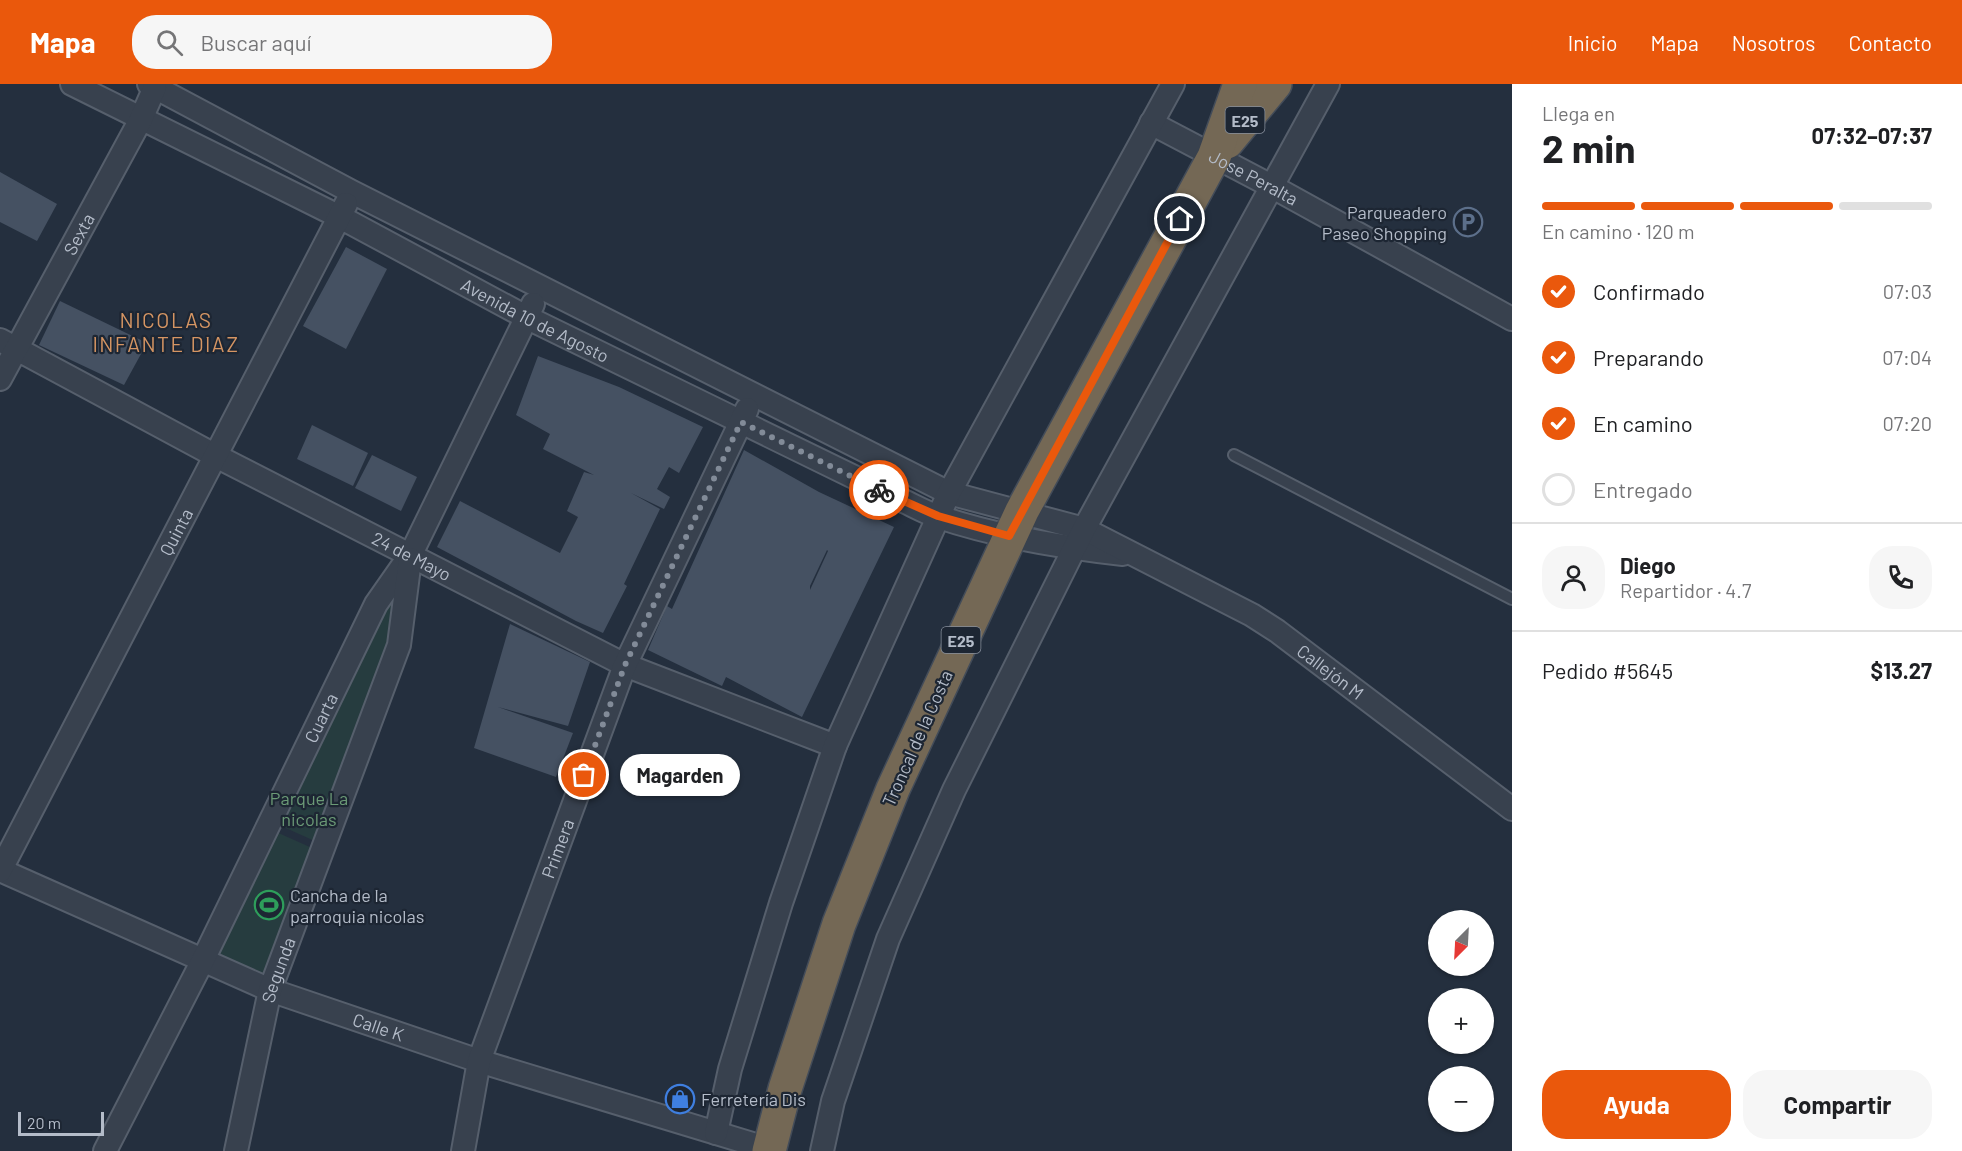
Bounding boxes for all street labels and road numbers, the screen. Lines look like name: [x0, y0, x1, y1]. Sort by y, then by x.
road number: E25: [1226, 107, 1264, 133]
street label: Jose Peralta: [1205, 144, 1302, 210]
street label: Sexta: [58, 209, 99, 259]
street label: Avenida 10 de Agosto: [457, 273, 613, 367]
street label: Quinta: [155, 505, 197, 559]
street label: 24 de Mayo: [368, 527, 455, 585]
road number: E25: [942, 627, 980, 653]
street label: Callejón M: [1293, 639, 1368, 704]
street label: Troncal de la Costa: [877, 667, 957, 809]
street label: Cuarta: [299, 689, 342, 746]
street label: Primera: [536, 816, 578, 881]
street label: Segunda: [257, 934, 300, 1005]
street label: Calle K: [350, 1008, 407, 1046]

